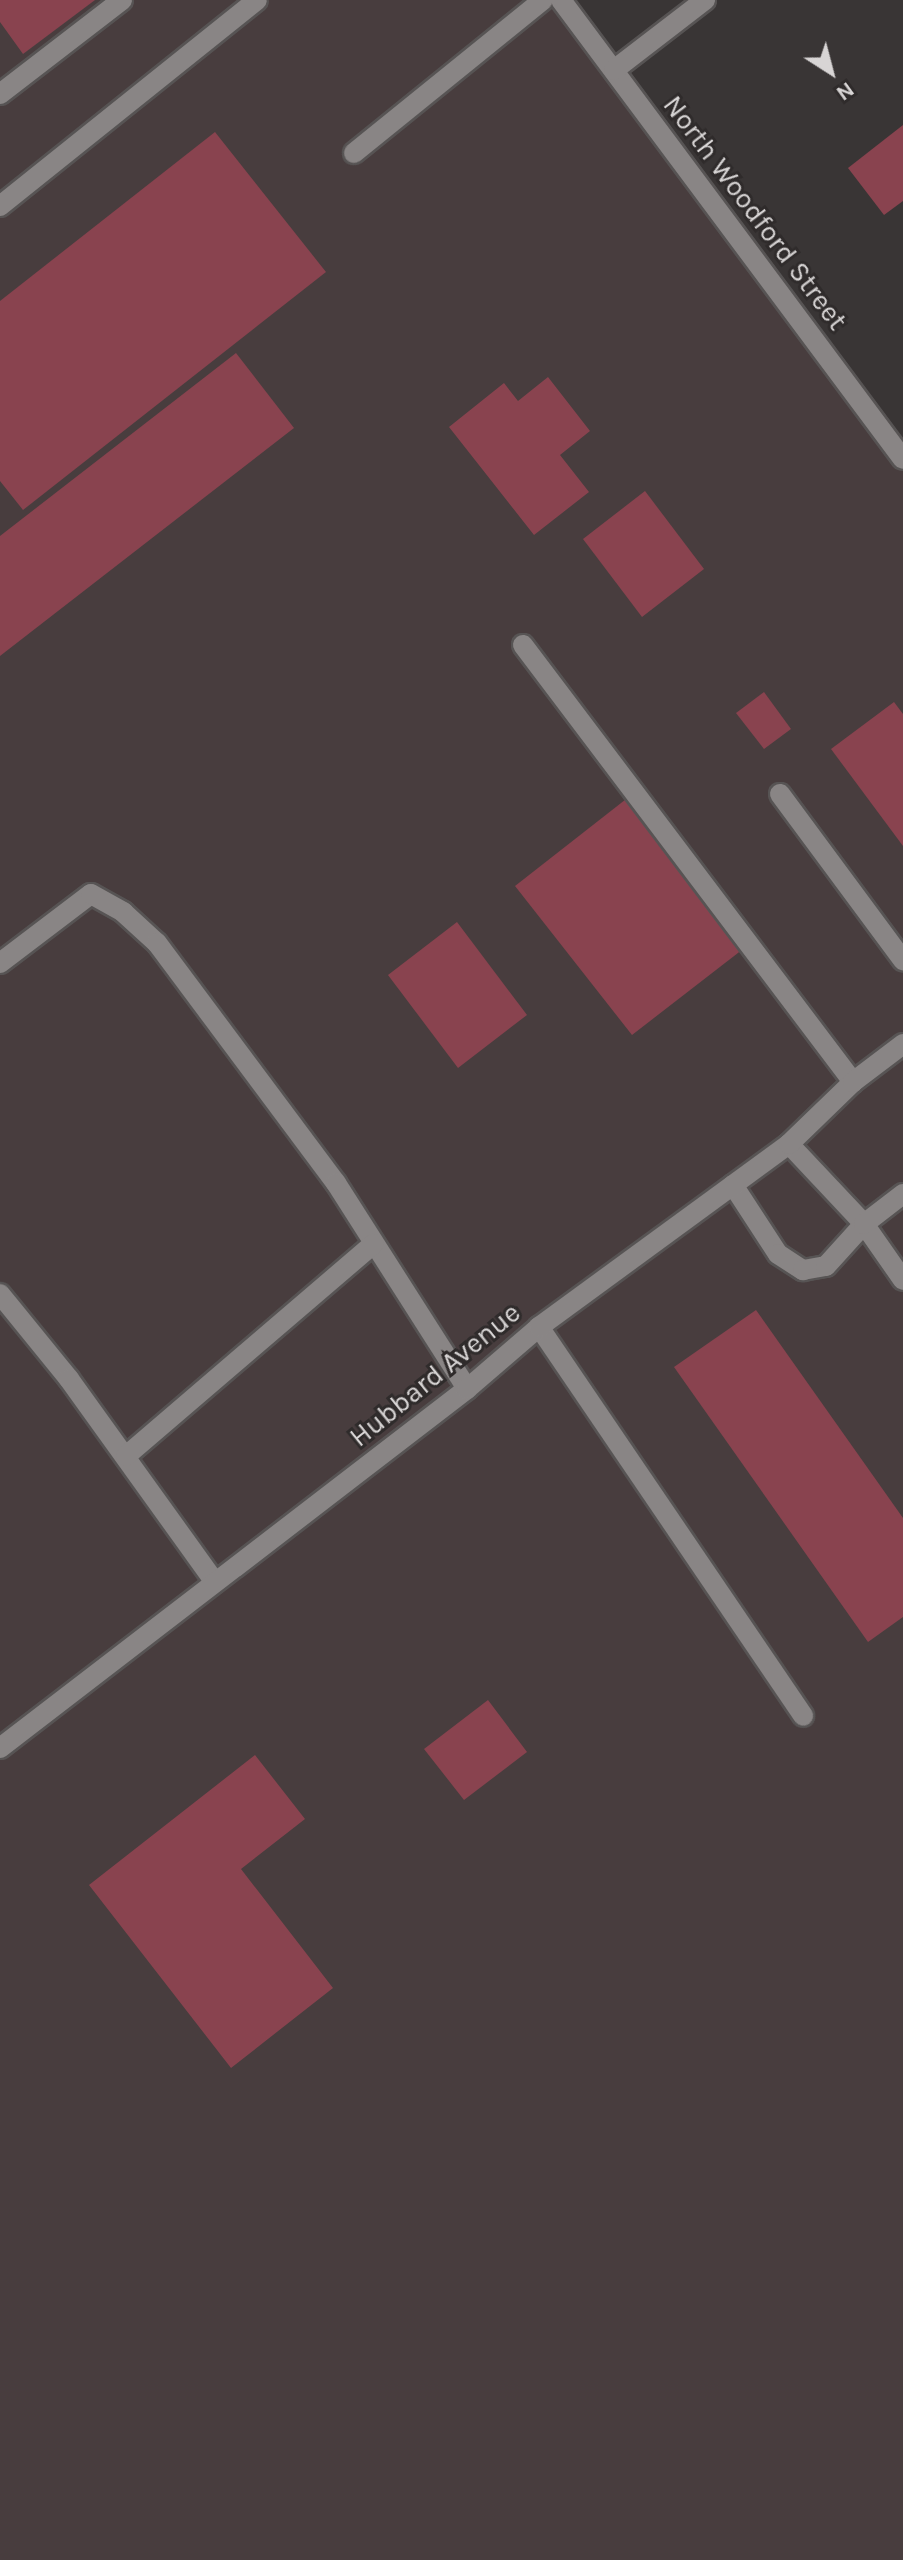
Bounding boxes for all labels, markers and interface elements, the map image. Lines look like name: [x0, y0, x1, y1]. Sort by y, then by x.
north arrow: [791, 32, 871, 112]
street label: North Woodford Street: [656, 89, 854, 337]
street label: Hubbard Avenue: [343, 1296, 527, 1454]

